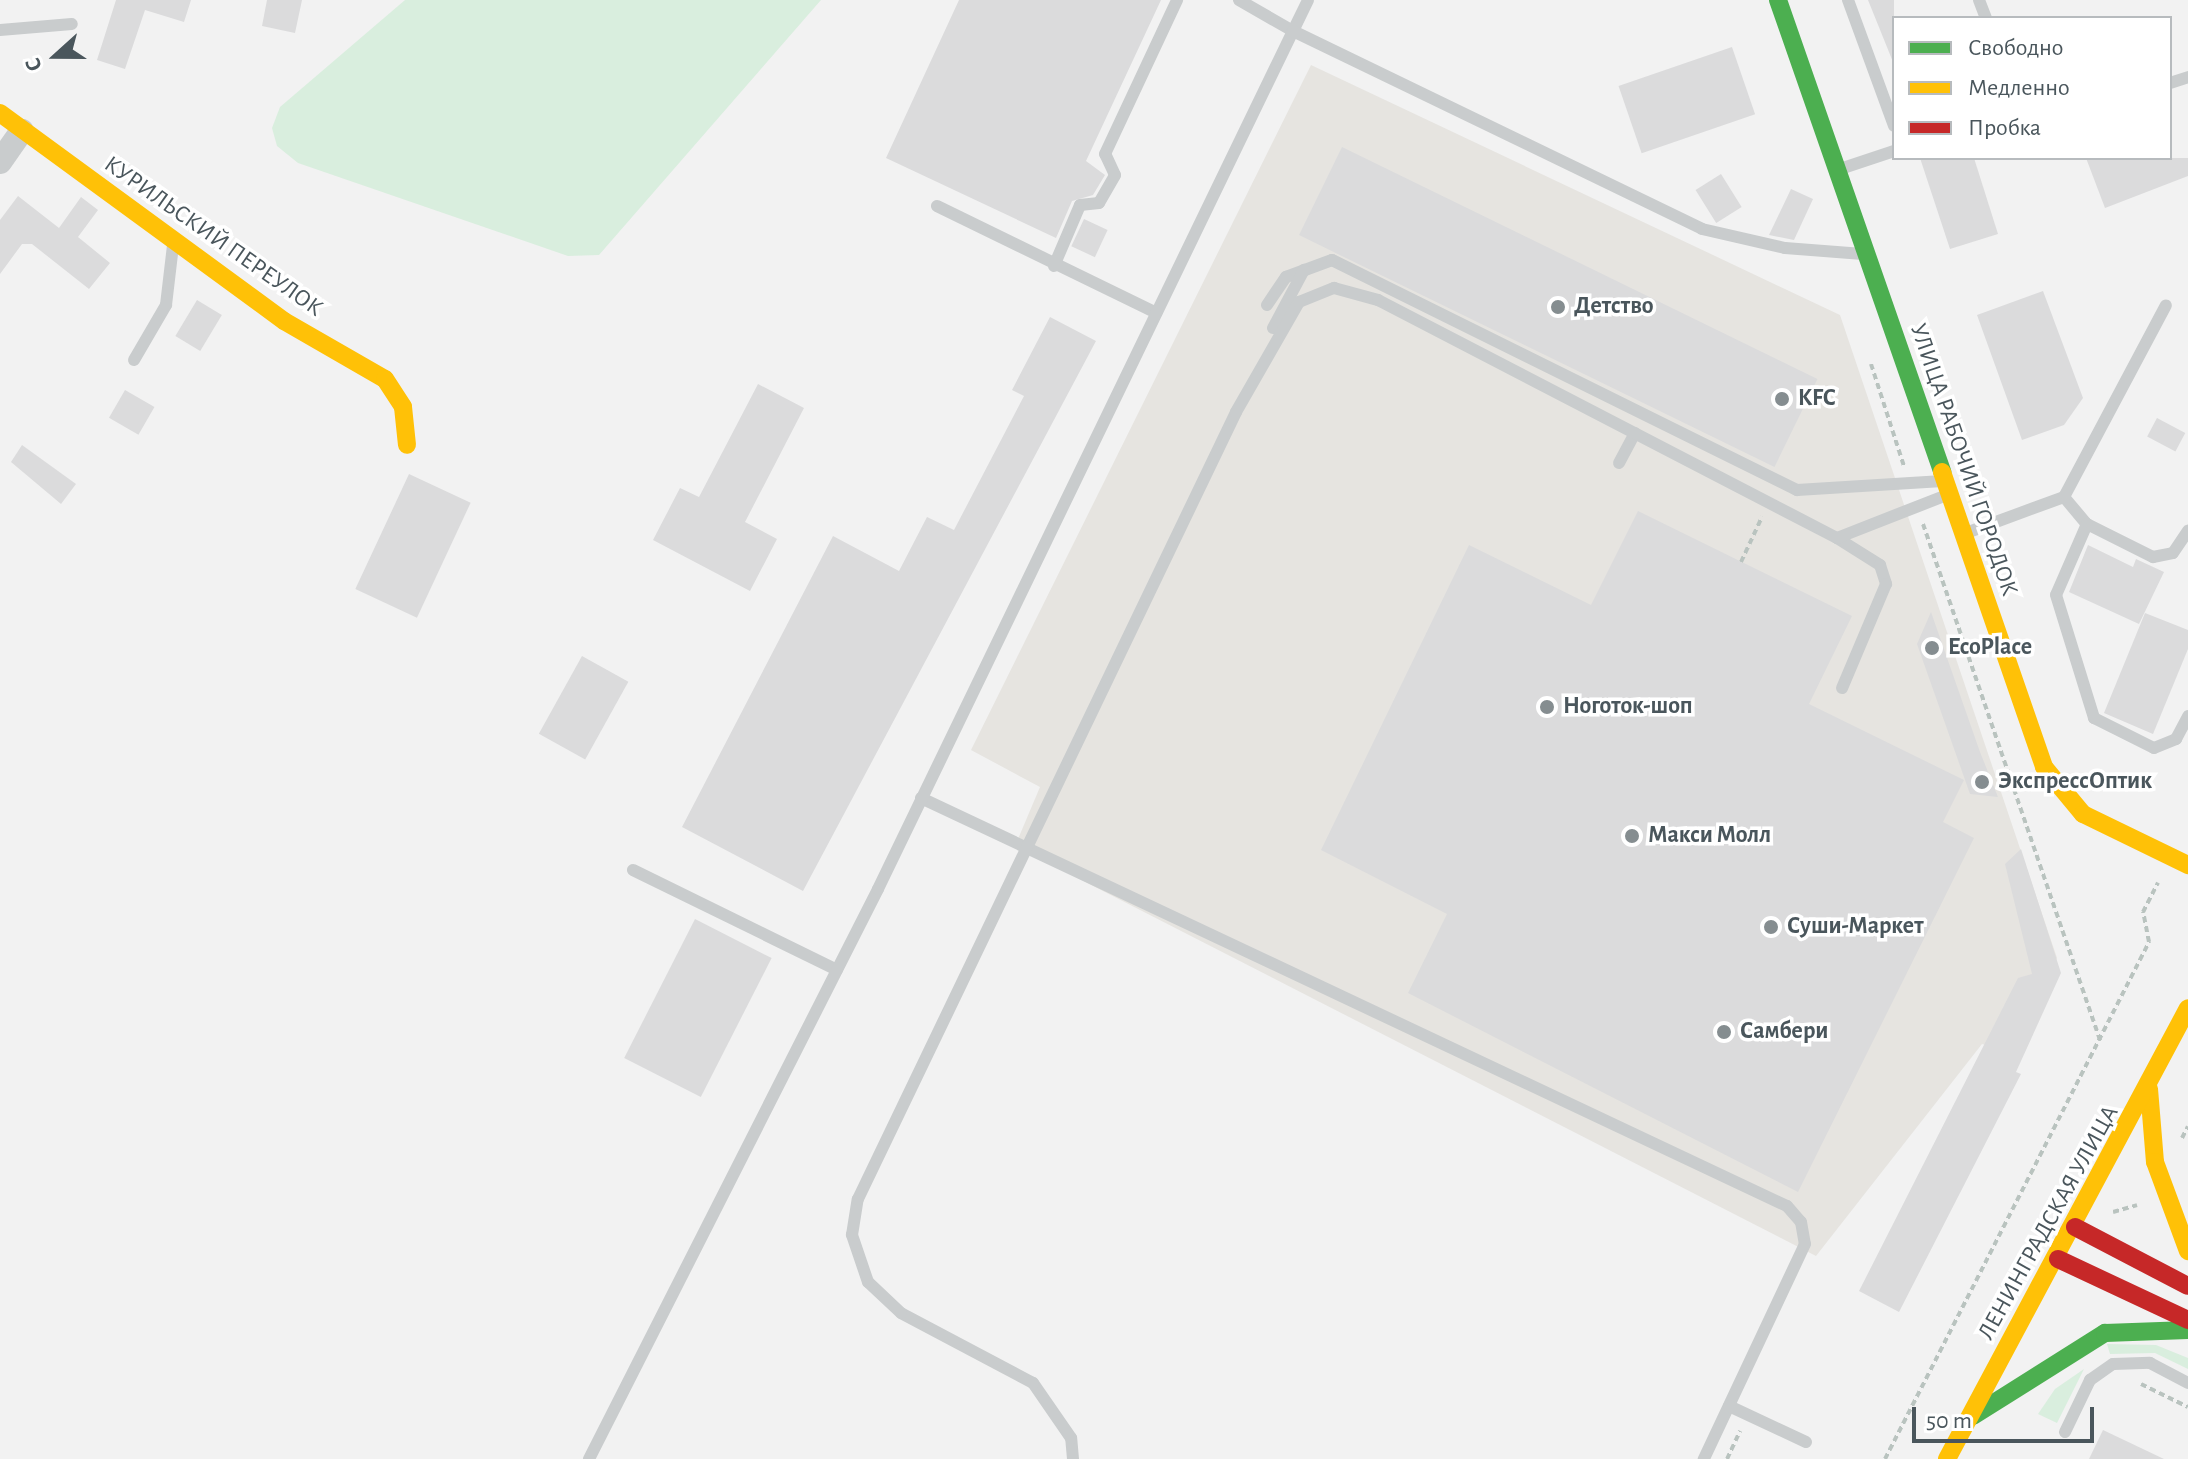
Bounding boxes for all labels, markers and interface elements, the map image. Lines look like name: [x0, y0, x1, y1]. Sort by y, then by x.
north arrow: [16, 16, 96, 96]
legend: [1892, 16, 2172, 160]
text: Свободно: [1968, 36, 2063, 60]
text: С: [21, 55, 46, 74]
text: Медленно: [1968, 76, 2070, 100]
text: Пробка: [1968, 116, 2041, 140]
street label: КУРИЛЬСКИЙ ПЕРЕУЛОК: [98, 150, 328, 324]
place label: Детство: [1574, 293, 1654, 321]
marker: Детство: [1549, 298, 1567, 316]
street label: УЛИЦА РАБОЧИЙ ГОРОДОК: [1903, 320, 2023, 600]
place label: KFC: [1798, 385, 1835, 413]
marker: KFC: [1773, 390, 1791, 408]
place label: EcoPlace: [1948, 634, 2032, 662]
marker: EcoPlace: [1923, 639, 1941, 657]
place label: Ноготок-шоп: [1563, 693, 1693, 721]
marker: Ноготок-шоп: [1538, 698, 1556, 716]
place label: ЭкспрессОптик: [1998, 768, 2152, 796]
marker: ЭкспрессОптик: [1973, 773, 1991, 791]
place label: Макси Молл: [1648, 822, 1771, 850]
marker: Макси Молл: [1623, 827, 1641, 845]
place label: Суши-Маркет: [1787, 913, 1924, 941]
marker: Суши-Маркет: [1762, 918, 1780, 936]
place label: Самбери: [1740, 1018, 1828, 1046]
marker: Самбери: [1715, 1023, 1733, 1041]
street label: ЛЕНИНГРАДСКАЯ УЛИЦА: [1973, 1101, 2125, 1345]
scale bar: [1916, 1391, 2098, 1441]
text: 50 m: [1926, 1409, 1972, 1433]

